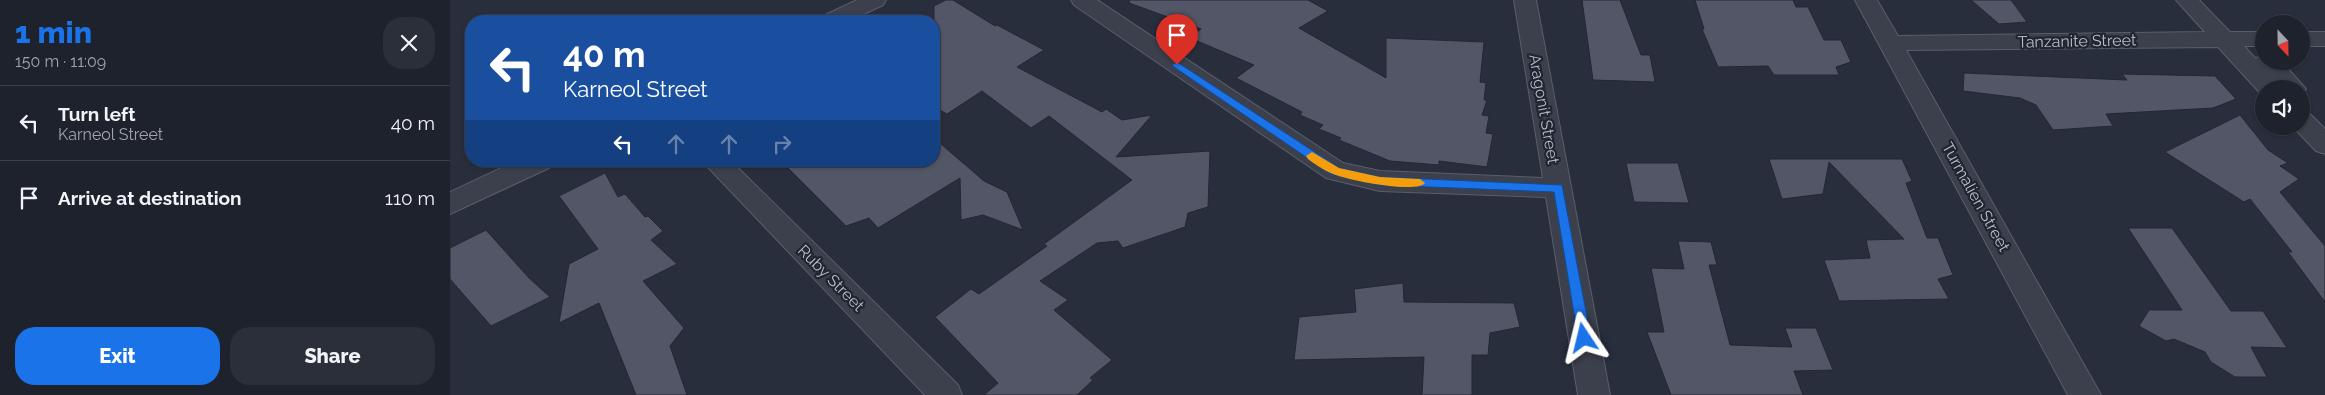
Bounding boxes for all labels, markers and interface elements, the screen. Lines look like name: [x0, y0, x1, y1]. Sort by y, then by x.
pin: [1156, 14, 1198, 65]
text: 1 min: [15, 15, 92, 50]
north arrow: [2255, 15, 2310, 70]
map controls: [2255, 15, 2310, 135]
button: close: [383, 17, 435, 69]
icon: arrive: [1163, 21, 1191, 49]
street label: Tanzanite Street: [2018, 30, 2137, 52]
text: 40 m: [563, 34, 645, 75]
icon: left: [480, 35, 545, 100]
text: 150 m · 11:09: [15, 52, 106, 71]
street label: Aragonit Street: [1525, 53, 1563, 166]
text: Karneol Street: [563, 76, 708, 102]
button: sound: [2255, 80, 2310, 135]
text: Turn left: [58, 103, 135, 125]
icon: left: [15, 109, 43, 137]
text: 40 m: [391, 112, 435, 134]
text: Karneol Street: [58, 125, 163, 144]
icon: left: [609, 130, 637, 158]
icon: ahead: [662, 130, 690, 158]
icon: ahead: [715, 130, 743, 158]
icon: right: [768, 130, 796, 158]
street label: Turmalien Street: [1938, 139, 2014, 255]
icon: arrive: [15, 184, 43, 212]
text: Arrive at destination: [58, 187, 242, 209]
text: 110 m: [385, 187, 435, 209]
street label: Ruby Street: [794, 241, 869, 316]
position arrow: [1557, 311, 1609, 363]
button: Exit: [15, 327, 220, 385]
button: Share: [230, 327, 435, 385]

